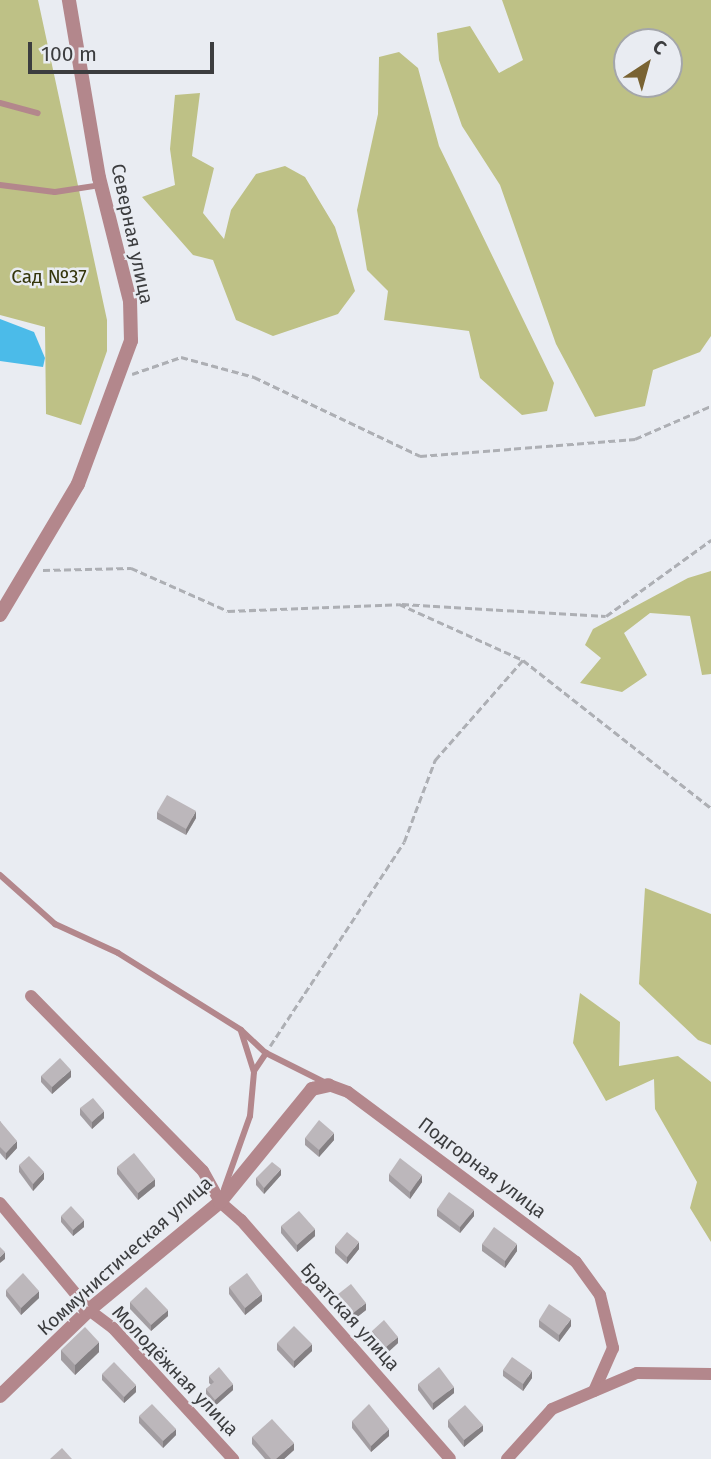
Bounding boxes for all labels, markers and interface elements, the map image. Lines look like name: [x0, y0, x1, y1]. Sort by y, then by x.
scale bar: [32, 28, 217, 72]
north arrow: [613, 28, 683, 98]
text: С: [648, 35, 671, 60]
text: 100 m: [41, 41, 97, 67]
street label: Северная улица: [106, 162, 158, 306]
park label: Сад №37: [11, 266, 87, 288]
street label: Подгорная улица: [413, 1112, 551, 1224]
street label: Коммунистическая улица: [33, 1172, 217, 1340]
street label: Братская улица: [295, 1258, 405, 1376]
street label: Молодёжная улица: [107, 1301, 243, 1441]

